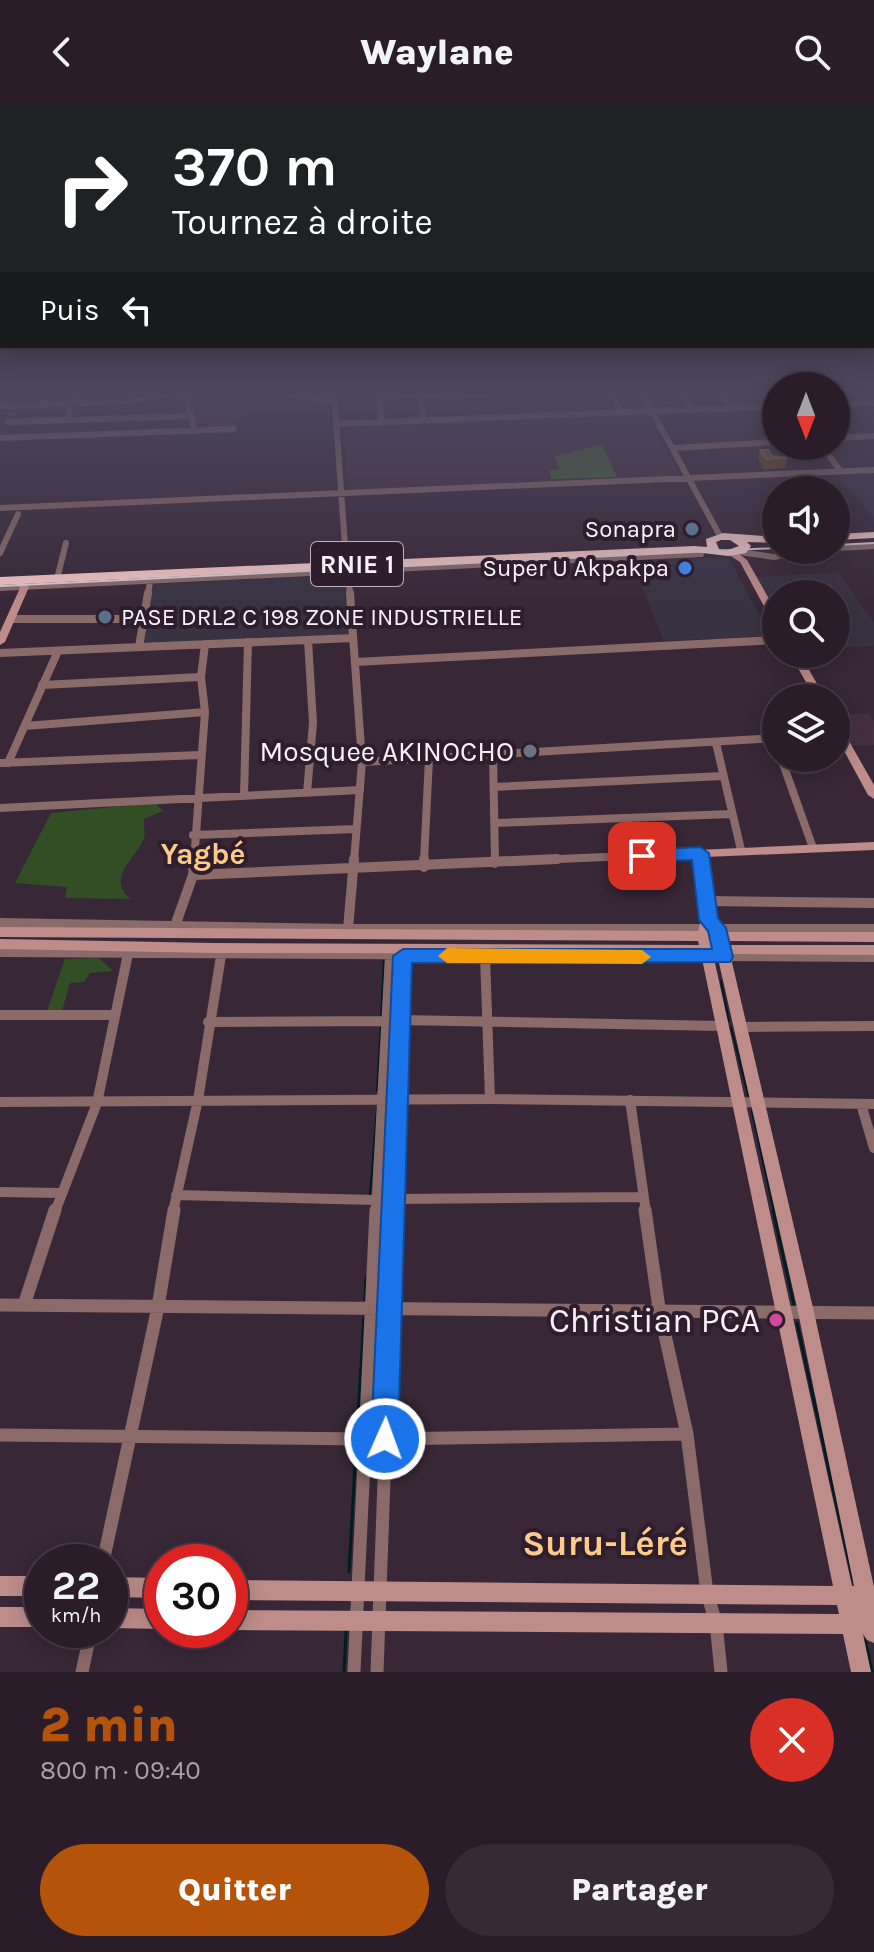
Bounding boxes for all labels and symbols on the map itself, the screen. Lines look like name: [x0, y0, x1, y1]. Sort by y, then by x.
north arrow: [762, 372, 850, 460]
place label: Sonapra: [585, 515, 676, 543]
marker: Sonapra: [683, 520, 701, 538]
road number: RNIE 1: [311, 542, 403, 586]
place label: Super U Akpakpa: [483, 554, 669, 582]
marker: Super U Akpakpa: [676, 559, 694, 577]
place label: PASE DRL2 C 198 ZONE INDUSTRIELLE: [121, 603, 522, 631]
marker: PASE DRL2 C 198 ZONE INDUSTRIELLE: [96, 608, 114, 626]
place label: Mosquee AKINOCHO: [259, 735, 514, 768]
marker: Mosquee AKINOCHO: [521, 742, 539, 760]
pin: [608, 822, 676, 890]
district label: Yagbé: [161, 836, 245, 872]
place label: Christian PCA: [549, 1301, 760, 1341]
marker: Christian PCA: [767, 1311, 785, 1329]
position arrow: [343, 1397, 427, 1481]
district label: Suru-Léré: [522, 1522, 688, 1564]
speed limit sign: 30: [144, 1544, 248, 1648]

